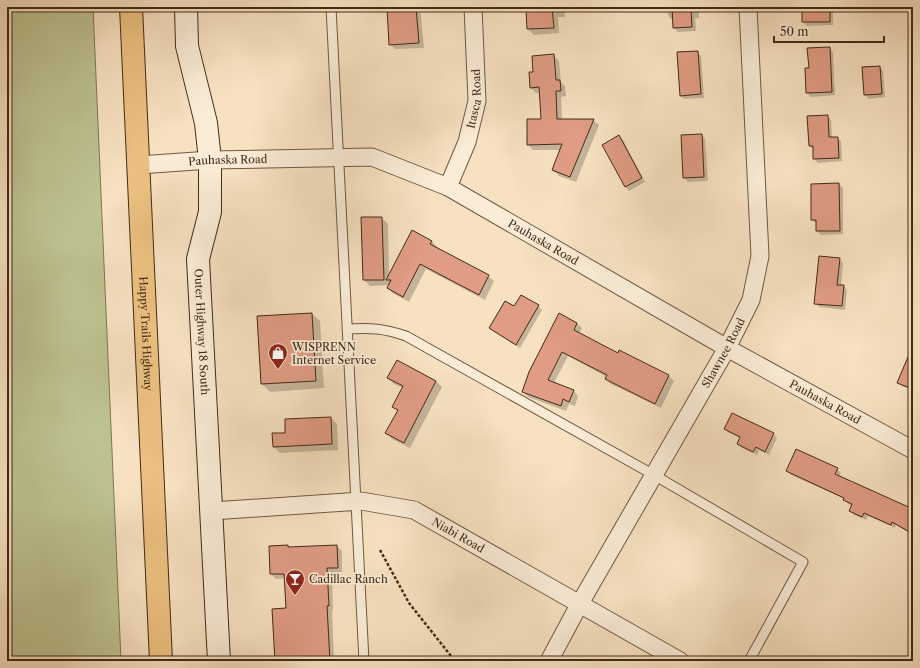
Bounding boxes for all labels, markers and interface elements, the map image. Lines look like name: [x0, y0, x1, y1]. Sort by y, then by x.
scale bar: [774, 18, 884, 44]
text: 50 m: [780, 24, 809, 39]
street label: Itasca Road: [464, 68, 484, 130]
street label: Pauhaska Road: [188, 152, 268, 169]
street label: Pauhaska Road: [506, 216, 581, 268]
street label: Outer Highway 18 South: [192, 268, 212, 396]
street label: Happy Trails Highway: [136, 276, 156, 392]
street label: Shawnee Road: [699, 315, 748, 390]
place label: WISPRENN Internet Service: [291, 340, 376, 367]
shop icon: WISPRENN Internet Service: [267, 342, 289, 370]
street label: Pauhaska Road: [787, 377, 864, 427]
street label: Niabi Road: [429, 515, 487, 556]
bar icon: Cadillac Ranch: [284, 568, 306, 596]
place label: Cadillac Ranch: [309, 572, 388, 586]

